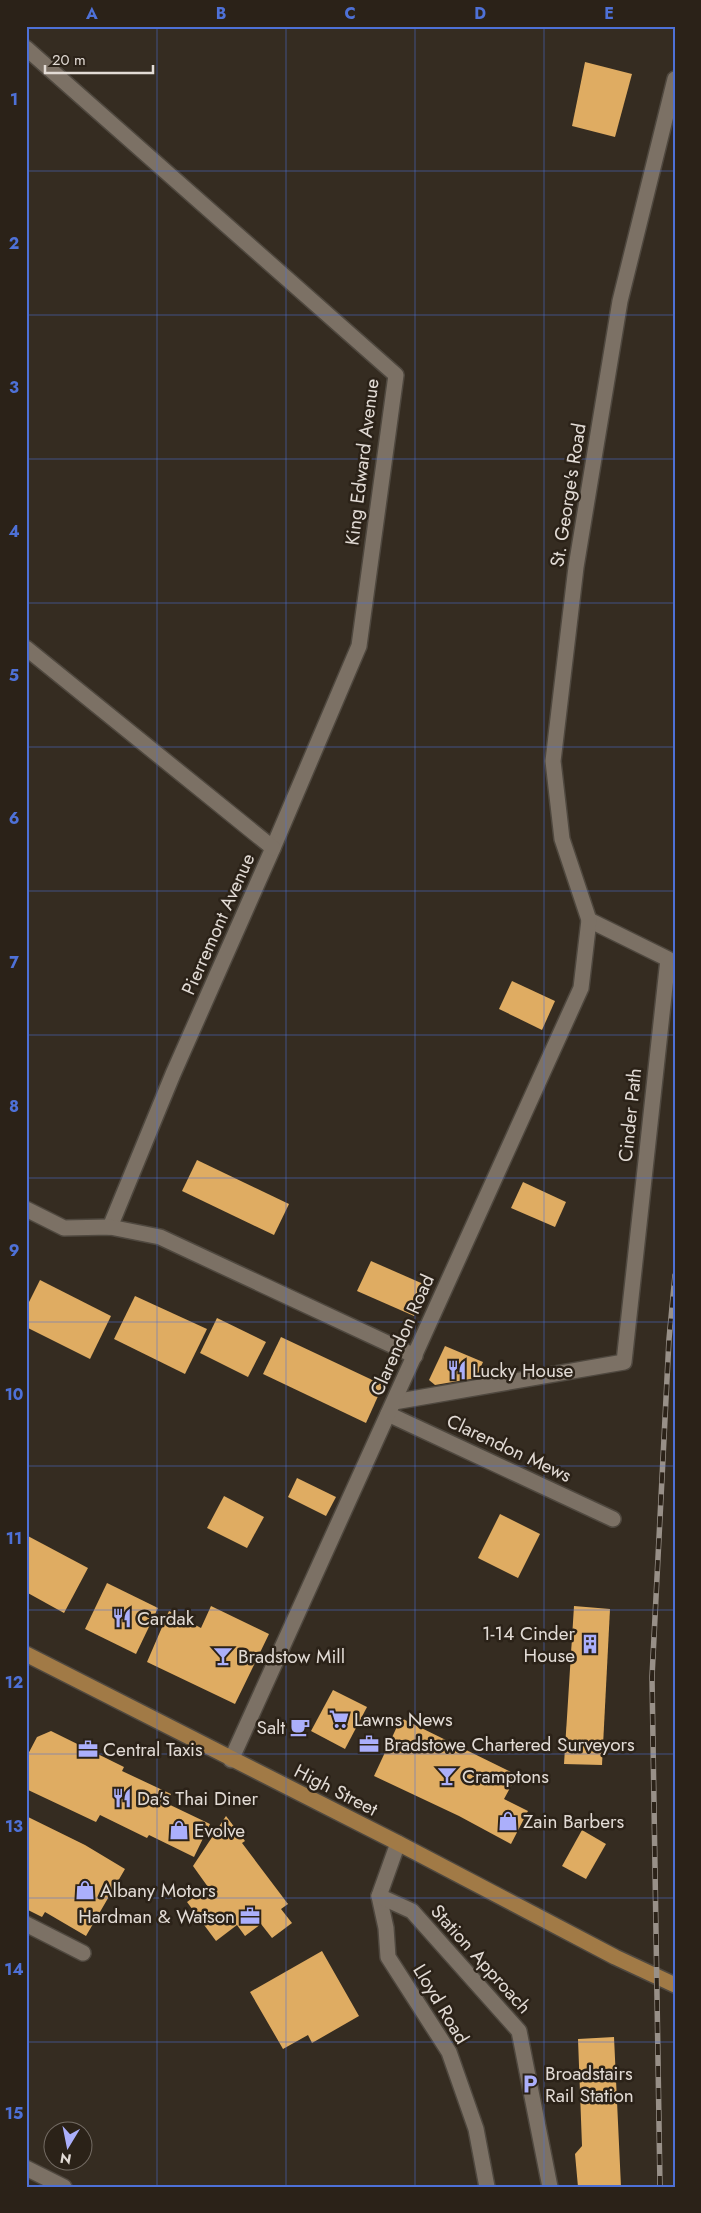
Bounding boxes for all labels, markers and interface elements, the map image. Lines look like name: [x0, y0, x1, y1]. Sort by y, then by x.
text: A: [85, 2, 98, 25]
text: B: [216, 2, 226, 25]
text: C: [344, 2, 356, 25]
text: D: [474, 2, 486, 25]
text: E: [604, 2, 614, 25]
scale bar: [45, 42, 152, 74]
text: 20 m: [52, 49, 86, 71]
text: 1: [10, 88, 18, 111]
text: 2: [9, 232, 19, 255]
text: 3: [9, 376, 19, 399]
street label: King Edward Avenue: [338, 377, 386, 547]
street label: St. George's Road: [543, 421, 593, 569]
text: 4: [8, 520, 20, 543]
text: 5: [9, 664, 19, 687]
text: 6: [9, 807, 19, 830]
street label: Pierremont Avenue: [175, 849, 261, 999]
text: 7: [9, 951, 19, 974]
street label: Cinder Path: [612, 1067, 648, 1163]
text: 8: [9, 1095, 19, 1118]
text: 9: [9, 1239, 19, 1262]
street label: Clarendon Road: [363, 1270, 441, 1400]
place label: Lucky House: [472, 1357, 574, 1384]
restaurant icon: Lucky House: [446, 1359, 468, 1381]
text: 10: [5, 1383, 23, 1406]
street label: Clarendon Mews: [442, 1407, 576, 1489]
text: 11: [6, 1527, 22, 1550]
place label: Cardak: [137, 1605, 195, 1632]
restaurant icon: Cardak: [111, 1607, 133, 1629]
place label: 1-14 Cinder House: [482, 1620, 575, 1669]
building icon: 1-14 Cinder House: [579, 1633, 601, 1655]
place label: Bradstow Mill: [238, 1643, 345, 1670]
bar icon: Bradstow Mill: [212, 1645, 234, 1667]
text: 12: [5, 1671, 23, 1694]
place label: Lawns News: [354, 1706, 453, 1733]
supermarket icon: Lawns News: [328, 1708, 350, 1730]
place label: Salt: [257, 1714, 285, 1741]
cafe icon: Salt: [289, 1716, 311, 1738]
place label: Bradstowe Chartered Surveyors: [384, 1731, 635, 1758]
office icon: Bradstowe Chartered Surveyors: [358, 1733, 380, 1755]
place label: Central Taxis: [103, 1736, 203, 1763]
office icon: Central Taxis: [77, 1738, 99, 1760]
street label: High Street: [290, 1757, 383, 1823]
place label: Cramptons: [462, 1763, 549, 1790]
bar icon: Cramptons: [436, 1765, 458, 1787]
place label: Da's Thai Diner: [137, 1785, 259, 1812]
restaurant icon: Da's Thai Diner: [111, 1787, 133, 1809]
place label: Zain Barbers: [523, 1808, 624, 1835]
shop icon: Zain Barbers: [497, 1810, 519, 1832]
text: 13: [5, 1815, 23, 1838]
place label: Evolve: [194, 1817, 245, 1844]
shop icon: Evolve: [168, 1819, 190, 1841]
place label: Albany Motors: [100, 1877, 216, 1904]
shop icon: Albany Motors: [74, 1879, 96, 1901]
street label: Station Approach: [425, 1898, 537, 2020]
place label: Hardman & Watson: [78, 1903, 235, 1930]
office icon: Hardman & Watson: [239, 1905, 261, 1927]
text: 14: [4, 1958, 24, 1981]
street label: Lloyd Road: [407, 1959, 475, 2049]
place label: Broadstairs Rail Station: [545, 2060, 634, 2109]
parking icon: Broadstairs Rail Station: [519, 2073, 541, 2095]
text: 15: [5, 2102, 23, 2125]
north arrow: [42, 2120, 92, 2170]
text: N: [59, 2148, 73, 2170]

